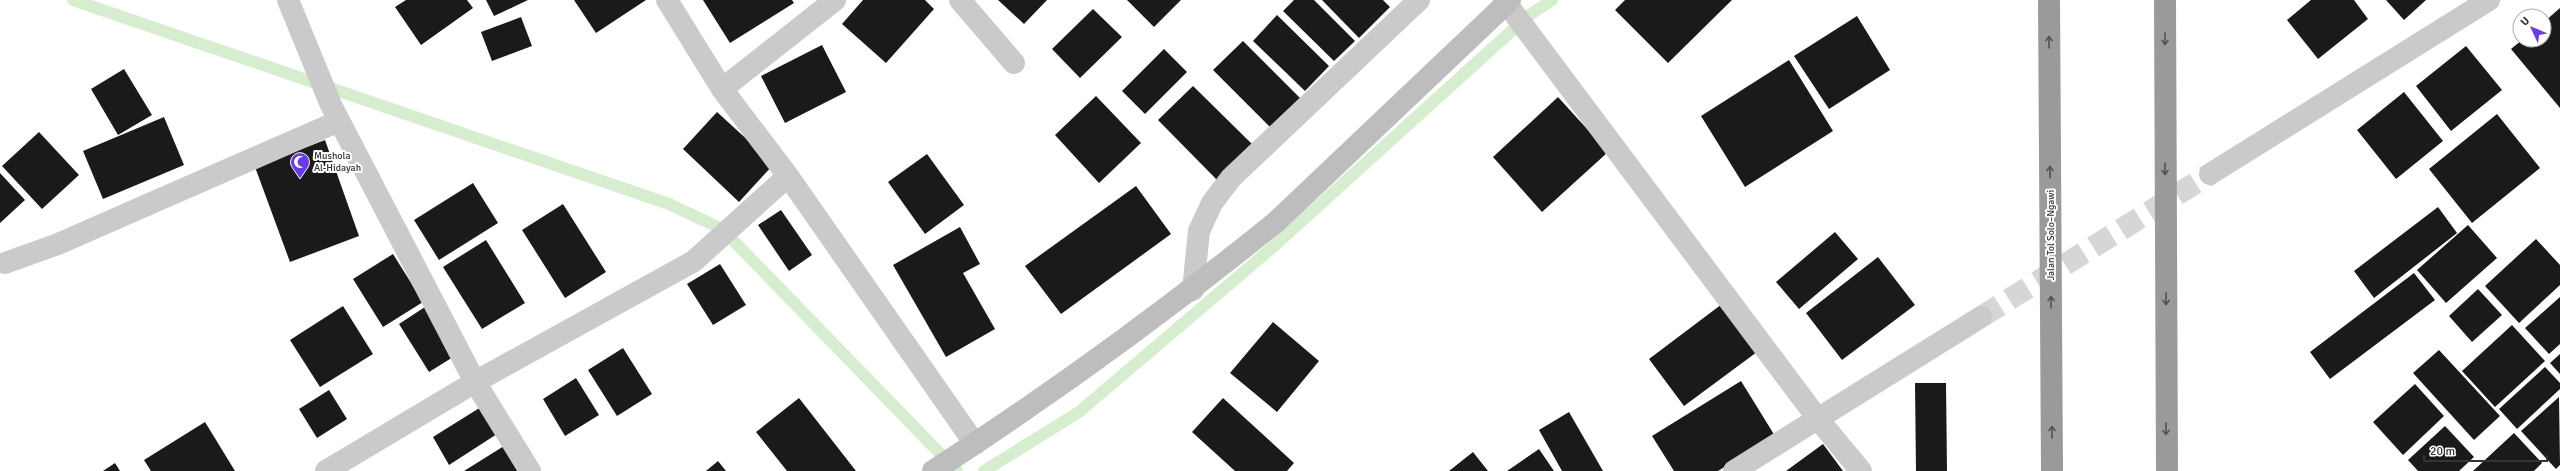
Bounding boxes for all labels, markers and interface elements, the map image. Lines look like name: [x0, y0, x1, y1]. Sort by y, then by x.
north arrow: [2512, 8, 2552, 48]
text: U: [2518, 14, 2532, 29]
one-way arrow: [2161, 32, 2169, 45]
one-way arrow: [2045, 36, 2053, 49]
place label: Mushola Al-Hidayah: [314, 150, 361, 174]
mosque icon: Mushola Al-Hidayah: [289, 151, 311, 179]
one-way arrow: [2161, 162, 2169, 175]
one-way arrow: [2046, 166, 2054, 179]
street label: Jalan Tol Solo–Ngawi: [2045, 190, 2057, 280]
one-way arrow: [2162, 292, 2170, 305]
one-way arrow: [2047, 296, 2055, 309]
one-way arrow: [2162, 422, 2170, 435]
one-way arrow: [2048, 426, 2056, 439]
scale bar: [2424, 437, 2547, 463]
text: 20 m: [2430, 444, 2455, 459]

